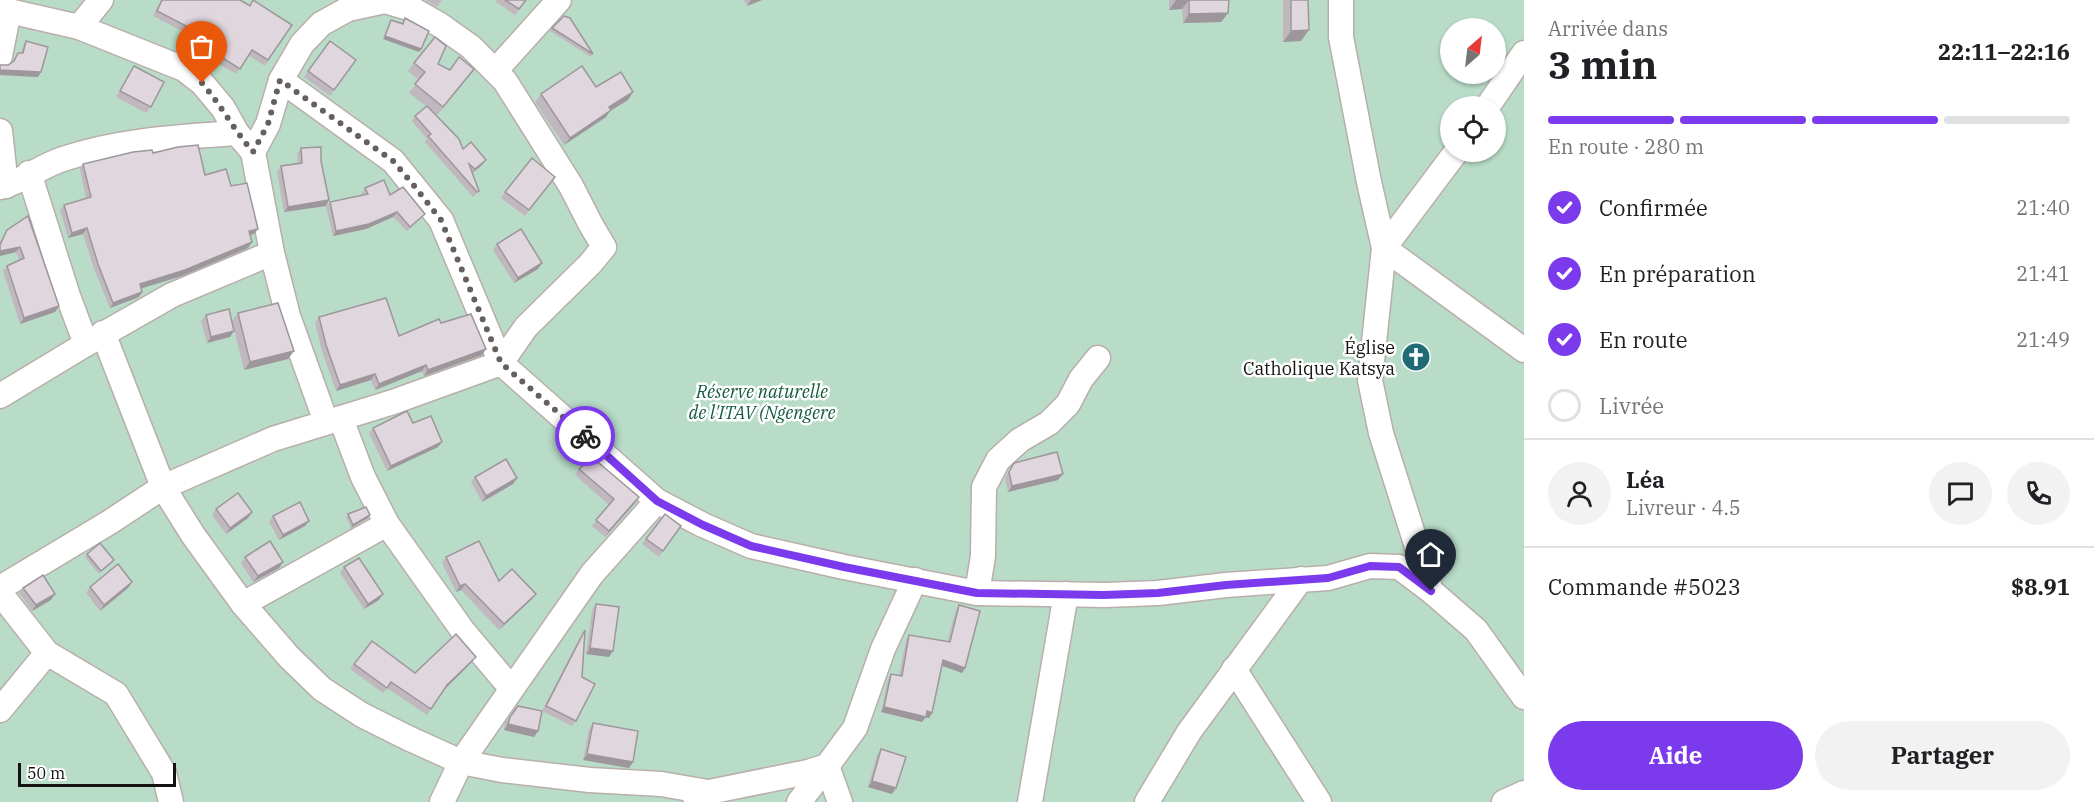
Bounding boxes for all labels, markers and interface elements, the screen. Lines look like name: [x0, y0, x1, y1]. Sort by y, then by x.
text: Arrivée dans: [1548, 15, 1668, 42]
north arrow: [1440, 18, 1506, 84]
map controls: [1440, 18, 1506, 162]
pin: [176, 21, 227, 83]
icon: bag: [185, 30, 218, 63]
text: 22:11–22:16: [1938, 37, 2070, 66]
text: 3 min: [1548, 39, 1657, 90]
button: locate: [1440, 96, 1506, 162]
text: En route · 280 m: [1548, 133, 1704, 160]
icon: check: [1548, 191, 1581, 224]
text: Confirmée: [1599, 193, 1708, 222]
text: 21:40: [2016, 194, 2070, 221]
icon: check: [1548, 257, 1581, 290]
text: En préparation: [1599, 259, 1756, 288]
text: 21:41: [2016, 260, 2070, 287]
icon: check: [1548, 323, 1581, 356]
text: En route: [1599, 325, 1688, 354]
text: 21:49: [2016, 326, 2070, 353]
place label: Église Catholique Katsya: [1243, 336, 1395, 380]
church icon: Église Catholique Katsya: [1400, 341, 1432, 373]
park label: Réserve naturelle de l'ITAV (Ngengere: [688, 380, 836, 424]
text: Livrée: [1599, 391, 1664, 420]
courier: [555, 406, 615, 466]
icon: bike: [569, 420, 602, 453]
button: person: [1548, 462, 1611, 525]
button: chat: [1929, 462, 1992, 525]
button: phone: [2007, 462, 2070, 525]
text: Léa: [1626, 465, 1665, 494]
text: Livreur · 4.5: [1626, 494, 1741, 521]
pin: [1405, 529, 1456, 591]
icon: home: [1414, 538, 1447, 571]
text: Commande #5023: [1548, 572, 1741, 601]
text: $8.91: [2011, 572, 2070, 601]
button: Aide: [1548, 721, 1803, 790]
button: Partager: [1815, 721, 2070, 790]
scale bar: [18, 760, 176, 788]
text: 50 m: [27, 763, 65, 783]

